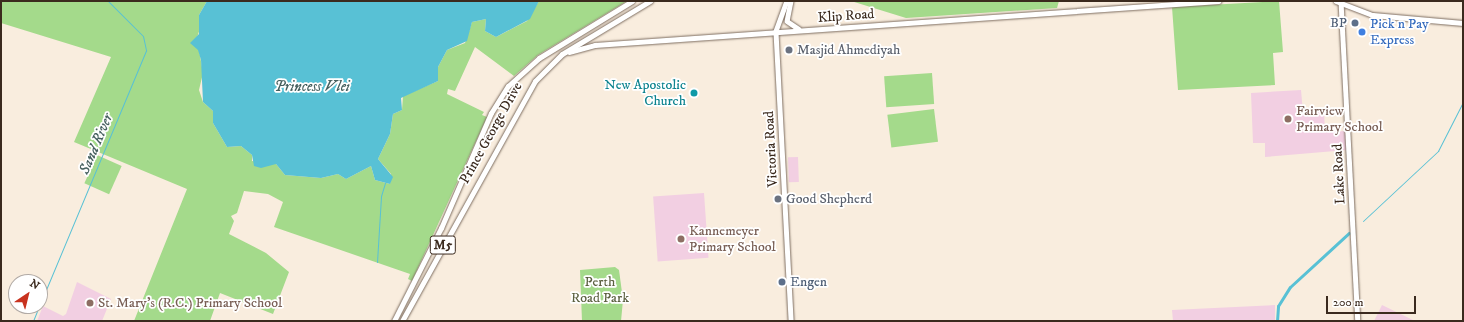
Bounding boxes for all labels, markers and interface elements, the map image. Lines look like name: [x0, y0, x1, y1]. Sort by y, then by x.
street label: Klip Road: [817, 6, 875, 26]
place label: BP: [1330, 15, 1347, 31]
place label: Pick n Pay Express: [1370, 16, 1429, 48]
marker: BP: [1350, 18, 1360, 28]
marker: Pick n Pay Express: [1357, 27, 1367, 37]
place label: Masjid Ahmediyah: [797, 42, 900, 58]
marker: Masjid Ahmediyah: [784, 45, 794, 55]
place label: New Apostolic Church: [605, 77, 686, 110]
water label: Princess Vlei: [274, 78, 350, 96]
street label: Prince George Drive: [456, 79, 526, 187]
marker: New Apostolic Church: [689, 88, 699, 98]
place label: Fairview Primary School: [1296, 103, 1383, 136]
street label: Victoria Road: [761, 110, 781, 188]
water label: Sand River: [75, 111, 117, 177]
marker: Fairview Primary School: [1283, 114, 1293, 124]
street label: Lake Road: [1329, 143, 1349, 205]
place label: Good Shepherd: [786, 191, 872, 207]
marker: Good Shepherd: [773, 194, 783, 204]
place label: Kannemeyer Primary School: [689, 223, 776, 256]
road number: M5: [429, 234, 457, 256]
marker: Kannemeyer Primary School: [676, 234, 686, 244]
north arrow: [8, 274, 48, 314]
park label: Perth Road Park: [571, 274, 629, 306]
place label: Engen: [790, 274, 827, 290]
text: N: [27, 277, 42, 293]
marker: Engen: [777, 277, 787, 287]
scale bar: [1328, 288, 1418, 314]
place label: St. Mary's (R.C.) Primary School: [98, 295, 282, 311]
text: 200 m: [1333, 295, 1363, 310]
marker: St. Mary's (R.C.) Primary School: [85, 298, 95, 308]

